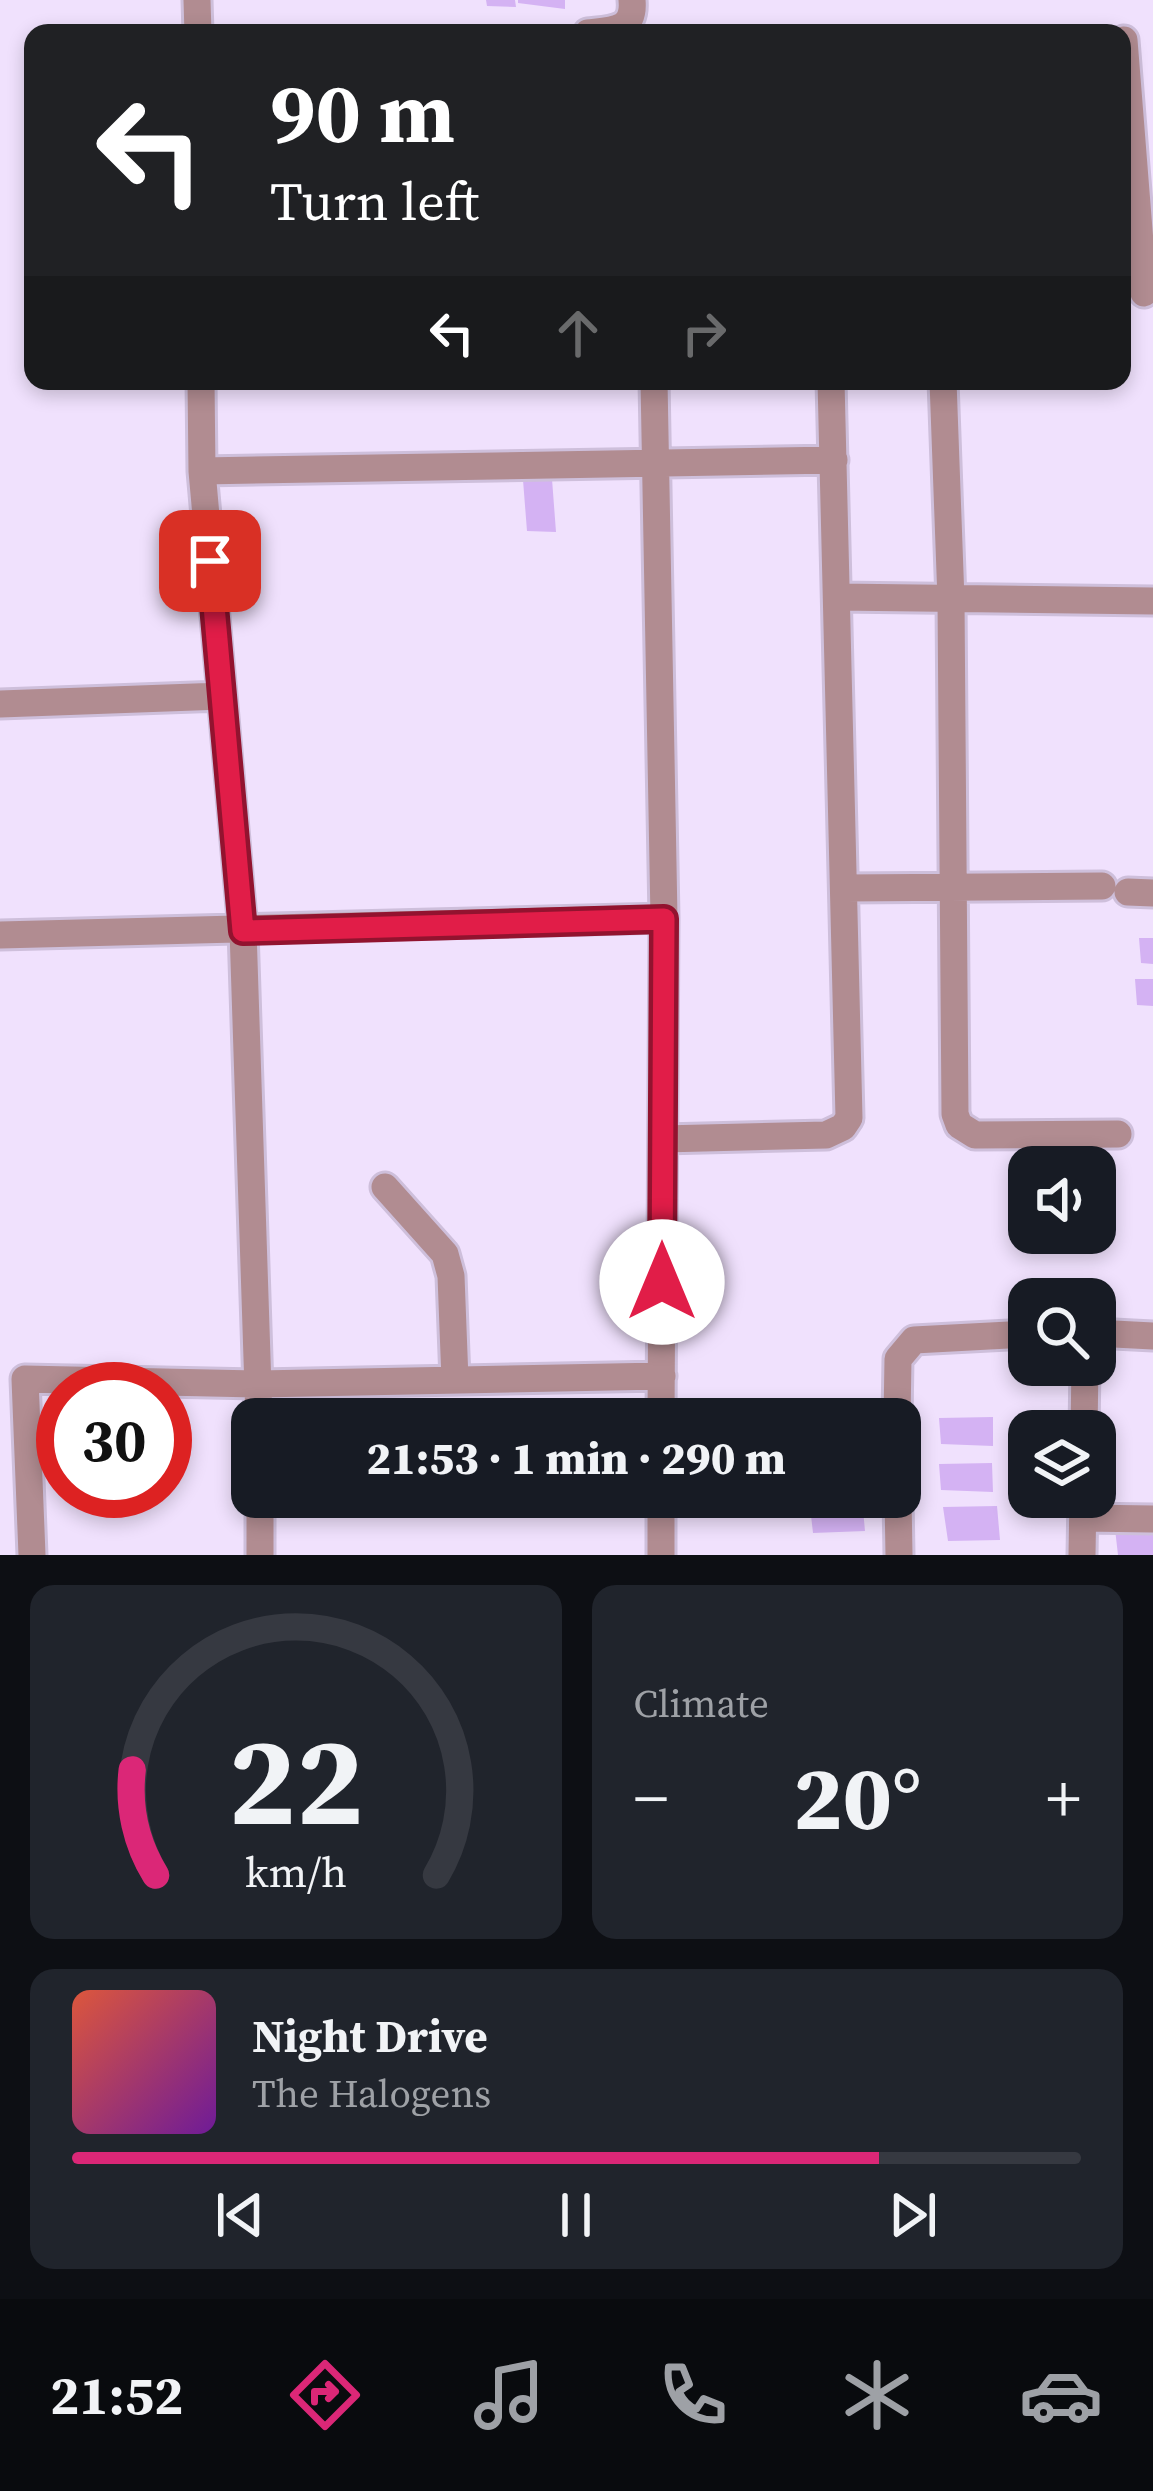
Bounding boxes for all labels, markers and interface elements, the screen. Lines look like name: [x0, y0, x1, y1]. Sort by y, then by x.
text: 90 m: [270, 55, 455, 170]
icon: left: [72, 72, 228, 228]
text: Turn left: [270, 164, 479, 238]
icon: left: [419, 300, 485, 366]
icon: ahead: [545, 300, 611, 366]
icon: right: [671, 300, 737, 366]
pin: [159, 510, 261, 612]
icon: arrive: [177, 528, 243, 594]
map controls: [1008, 1146, 1116, 1518]
button: sound: [1008, 1146, 1116, 1254]
position arrow: [599, 1219, 725, 1345]
button: search: [1008, 1278, 1116, 1386]
speed limit sign: 30: [36, 1362, 192, 1518]
button: layers: [1008, 1410, 1116, 1518]
text: 21:53 · 1 min · 290 m: [366, 1427, 786, 1489]
text: Climate: [634, 1677, 769, 1730]
text: 22: [228, 1695, 363, 1866]
text: 20°: [793, 1736, 922, 1859]
text: −: [634, 1753, 668, 1843]
text: +: [1046, 1753, 1081, 1843]
text: km/h: [245, 1843, 347, 1901]
text: Night Drive: [252, 2005, 488, 2067]
text: The Halogens: [252, 2067, 491, 2120]
icon: previous: [207, 2182, 273, 2248]
icon: pause: [543, 2182, 609, 2248]
icon: next: [880, 2182, 946, 2248]
icon: directions: [283, 2353, 367, 2437]
icon: music: [467, 2353, 551, 2437]
icon: phone: [651, 2353, 735, 2437]
icon: climate: [835, 2353, 919, 2437]
icon: car: [1019, 2353, 1103, 2437]
text: 21:52: [50, 2358, 183, 2432]

